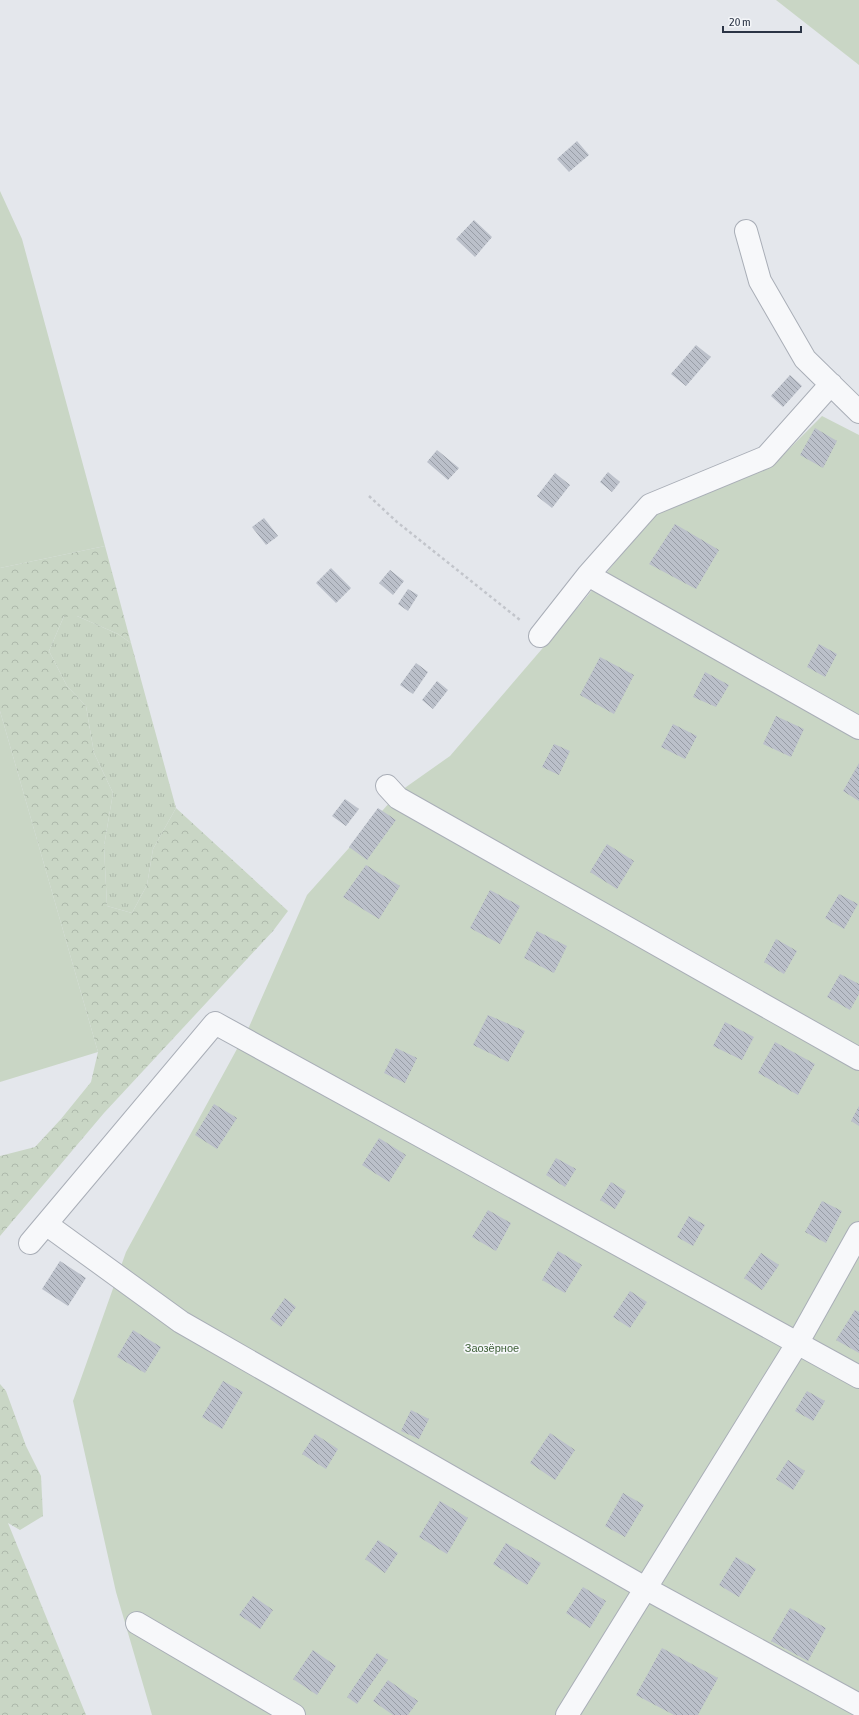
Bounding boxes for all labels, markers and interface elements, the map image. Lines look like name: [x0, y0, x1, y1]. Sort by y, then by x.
scale bar: [723, 8, 801, 34]
text: 20 m: [729, 15, 751, 29]
park label: Заозёрное: [465, 1342, 519, 1354]

